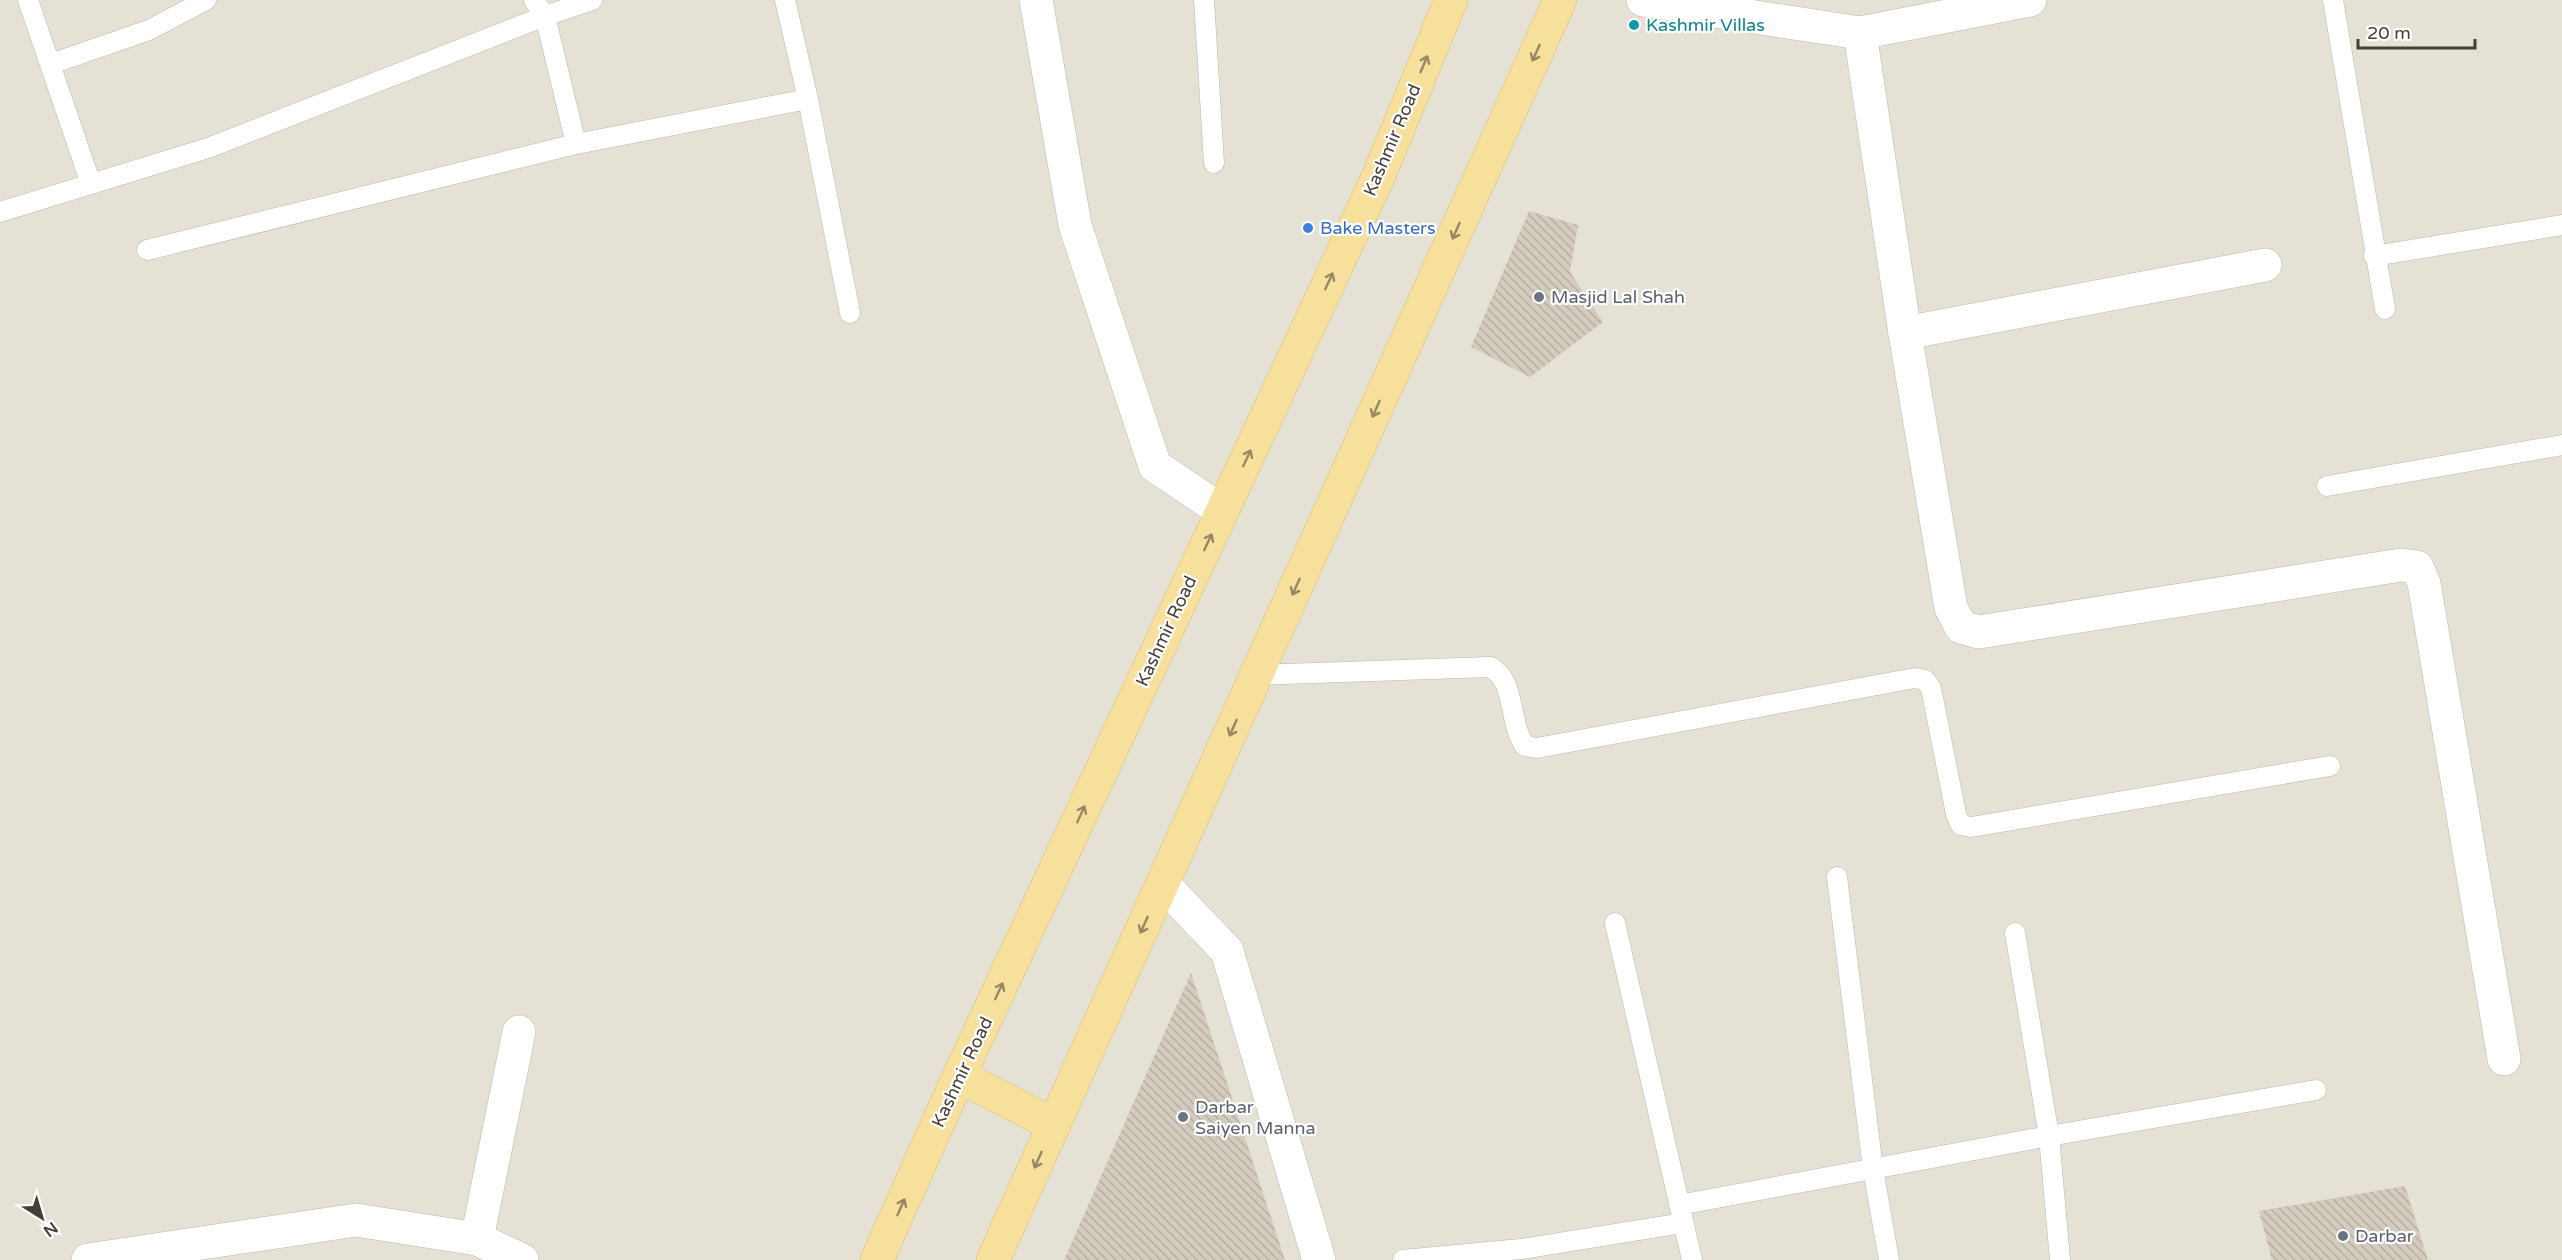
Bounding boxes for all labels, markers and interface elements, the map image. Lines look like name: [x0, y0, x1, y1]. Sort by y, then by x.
scale bar: [2358, 12, 2475, 50]
place label: Kashmir Villas: [1646, 14, 1765, 36]
marker: Kashmir Villas: [1627, 18, 1641, 32]
text: 20 m: [2367, 22, 2411, 44]
one-way arrow: [1529, 44, 1541, 62]
one-way arrow: [1419, 56, 1430, 74]
street label: Kashmir Road: [1359, 81, 1425, 199]
place label: Bake Masters: [1320, 217, 1436, 239]
marker: Bake Masters: [1301, 221, 1315, 235]
one-way arrow: [1450, 222, 1461, 240]
one-way arrow: [1324, 273, 1335, 291]
place label: Masjid Lal Shah: [1551, 286, 1685, 308]
marker: Masjid Lal Shah: [1532, 290, 1546, 304]
one-way arrow: [1370, 400, 1381, 418]
one-way arrow: [1241, 450, 1253, 468]
one-way arrow: [1203, 533, 1214, 551]
street label: Kashmir Road: [1131, 572, 1201, 690]
one-way arrow: [1290, 577, 1301, 596]
one-way arrow: [1226, 718, 1238, 736]
one-way arrow: [1076, 805, 1088, 823]
one-way arrow: [1138, 915, 1149, 933]
one-way arrow: [993, 982, 1005, 1000]
street label: Kashmir Road: [927, 1013, 997, 1131]
place label: Darbar Saiyen Manna: [1195, 1096, 1316, 1139]
marker: Darbar Saiyen Manna: [1176, 1110, 1190, 1124]
one-way arrow: [1032, 1151, 1044, 1169]
north arrow: [12, 1188, 72, 1248]
one-way arrow: [896, 1198, 907, 1216]
text: N: [39, 1217, 62, 1241]
place label: Darbar: [2355, 1225, 2414, 1247]
marker: Darbar: [2336, 1229, 2350, 1243]

